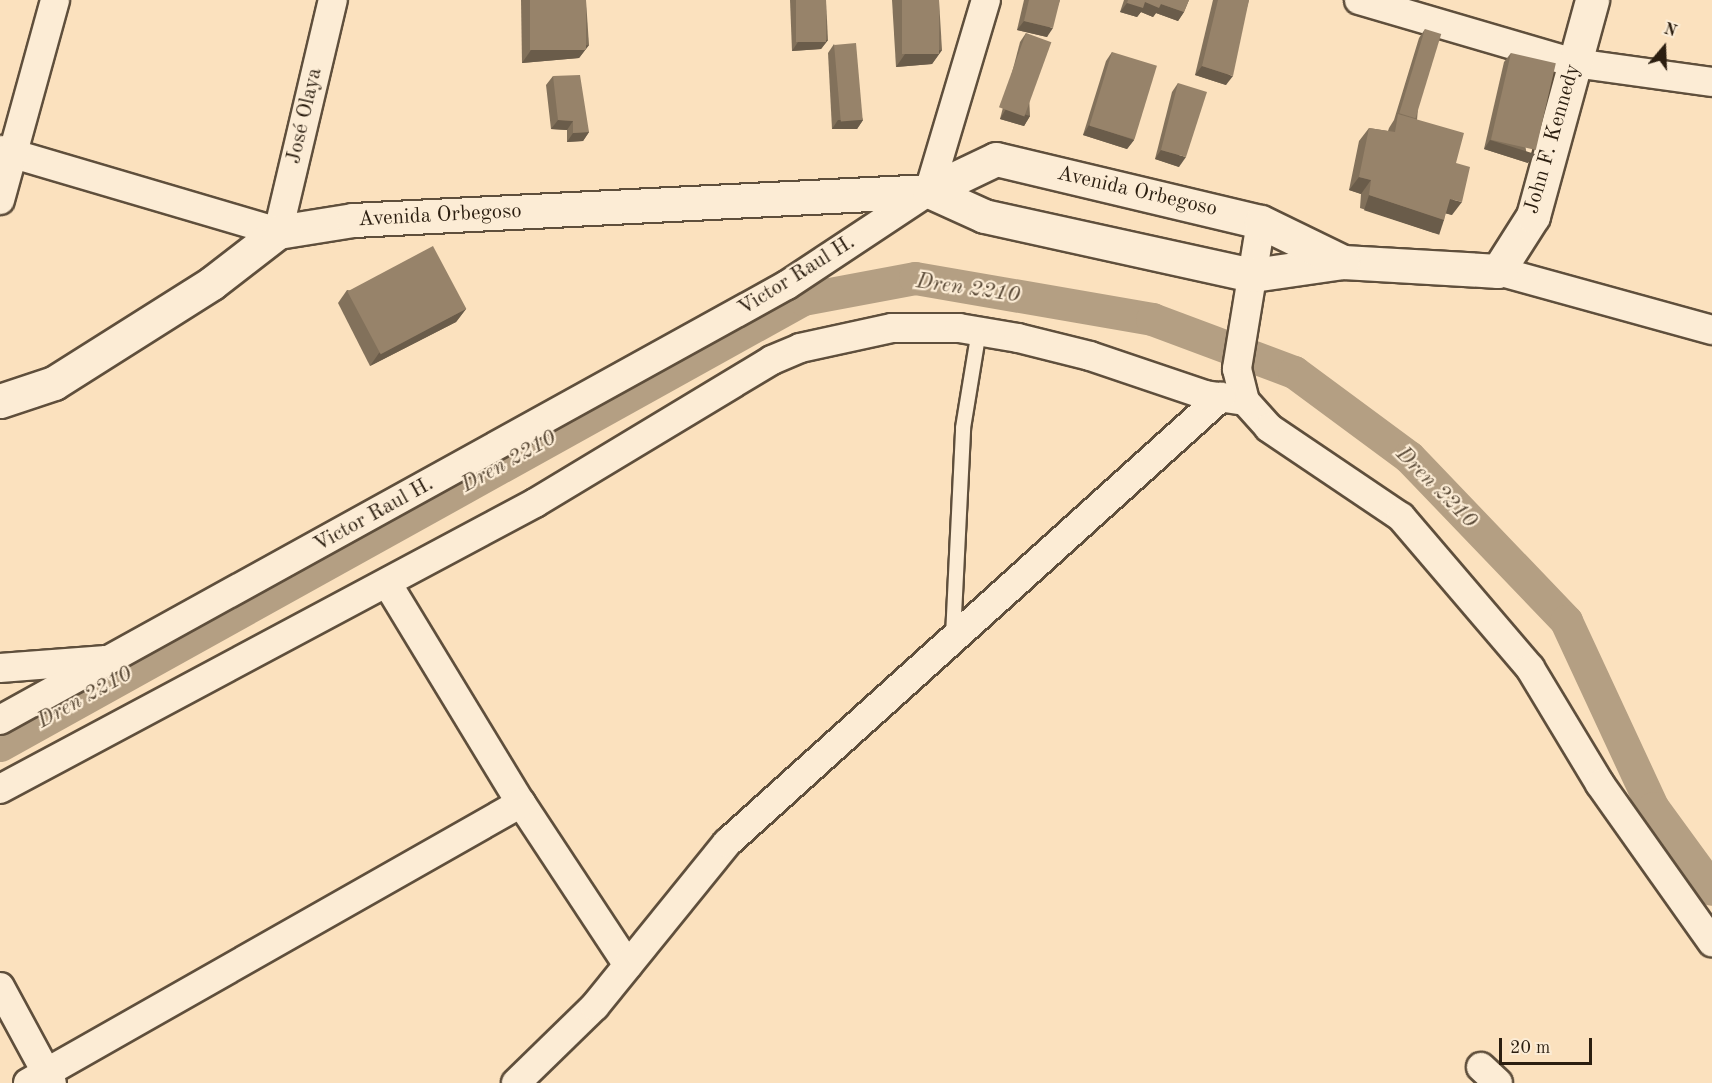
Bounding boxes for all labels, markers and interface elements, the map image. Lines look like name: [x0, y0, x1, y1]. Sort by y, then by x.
north arrow: [1634, 18, 1694, 78]
text: N: [1661, 21, 1678, 41]
street label: John F. Kennedy: [1520, 61, 1586, 217]
street label: José Olaya: [282, 66, 328, 166]
street label: Avenida Orbegoso: [1054, 161, 1220, 223]
street label: Avenida Orbegoso: [358, 199, 522, 233]
street label: Victor Raul H.: [734, 230, 860, 322]
water label: Dren 2210: [914, 269, 1022, 309]
water label: Dren 2210: [457, 425, 561, 499]
water label: Dren 2210: [1390, 442, 1482, 534]
street label: Victor Raul H.: [310, 472, 438, 558]
water label: Dren 2210: [33, 661, 137, 735]
scale bar: [1502, 1026, 1595, 1064]
text: 20 m: [1510, 1039, 1550, 1057]

